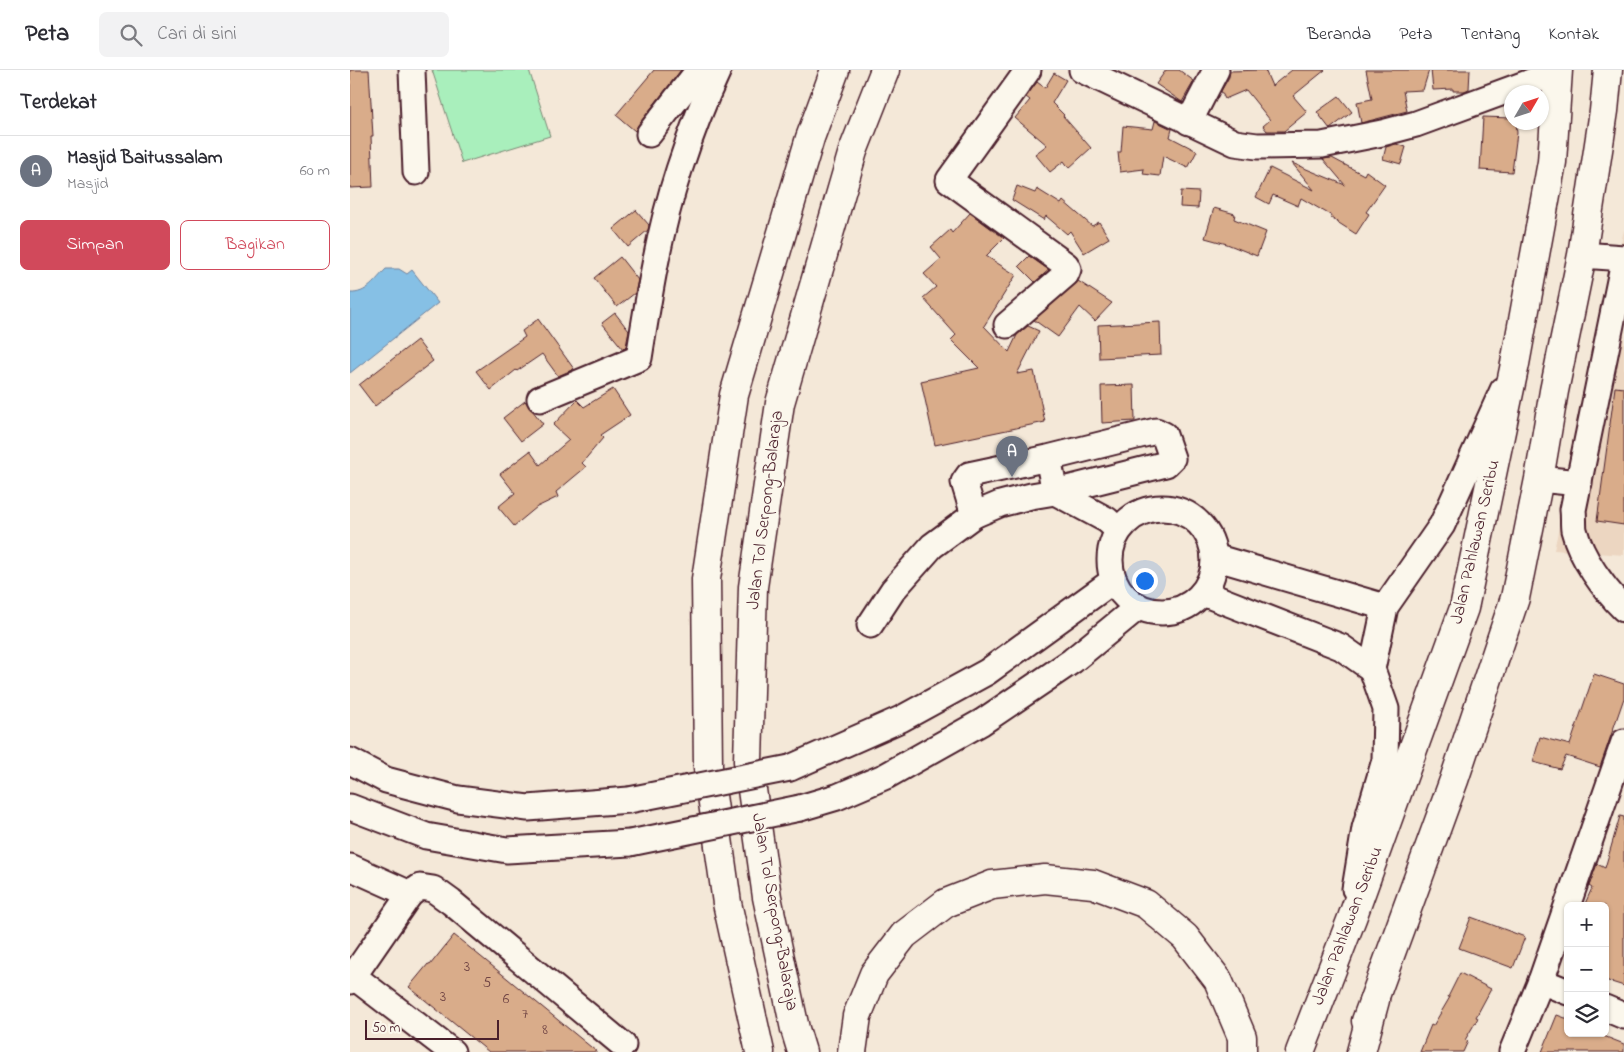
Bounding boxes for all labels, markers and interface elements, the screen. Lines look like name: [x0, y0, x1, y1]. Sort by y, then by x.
search box: [99, 12, 449, 57]
text: Peta: [25, 17, 69, 52]
icon: search: [117, 21, 145, 49]
text: Cari di sini: [157, 21, 237, 48]
text: Beranda: [1307, 22, 1371, 48]
text: Peta: [1399, 22, 1432, 48]
text: Tentang: [1460, 22, 1520, 48]
text: Kontak: [1548, 22, 1599, 48]
north arrow: [1504, 85, 1549, 130]
text: Terdekat: [20, 88, 97, 118]
text: Masjid Baitussalam: [67, 145, 223, 172]
text: A: [31, 159, 41, 183]
text: 60 m: [300, 159, 330, 183]
text: Masjid: [67, 172, 109, 196]
button: Simpan: [20, 220, 170, 270]
button: Bagikan: [180, 220, 330, 270]
street label: Jalan Tol Serpong–Balaraja: [741, 409, 792, 611]
pin: A: [996, 436, 1028, 477]
street label: Jalan Pahlawan Seribu: [1444, 457, 1508, 627]
your location: [1132, 568, 1158, 594]
street label: Jalan Tol Serpong–Balaraja: [743, 811, 804, 1013]
street label: Jalan Pahlawan Seribu: [1306, 843, 1390, 1009]
map controls: [1564, 902, 1609, 1037]
button: +: [1564, 902, 1609, 947]
button: −: [1564, 947, 1609, 992]
house number: 3: [464, 956, 470, 978]
house number: 5: [483, 972, 492, 994]
house number: 3: [440, 986, 446, 1008]
house number: 6: [503, 988, 510, 1010]
button: layers: [1564, 992, 1609, 1037]
house number: 7: [522, 1003, 528, 1025]
scale bar: [365, 1017, 499, 1040]
text: 50 m: [372, 1018, 400, 1039]
house number: 8: [542, 1019, 548, 1041]

